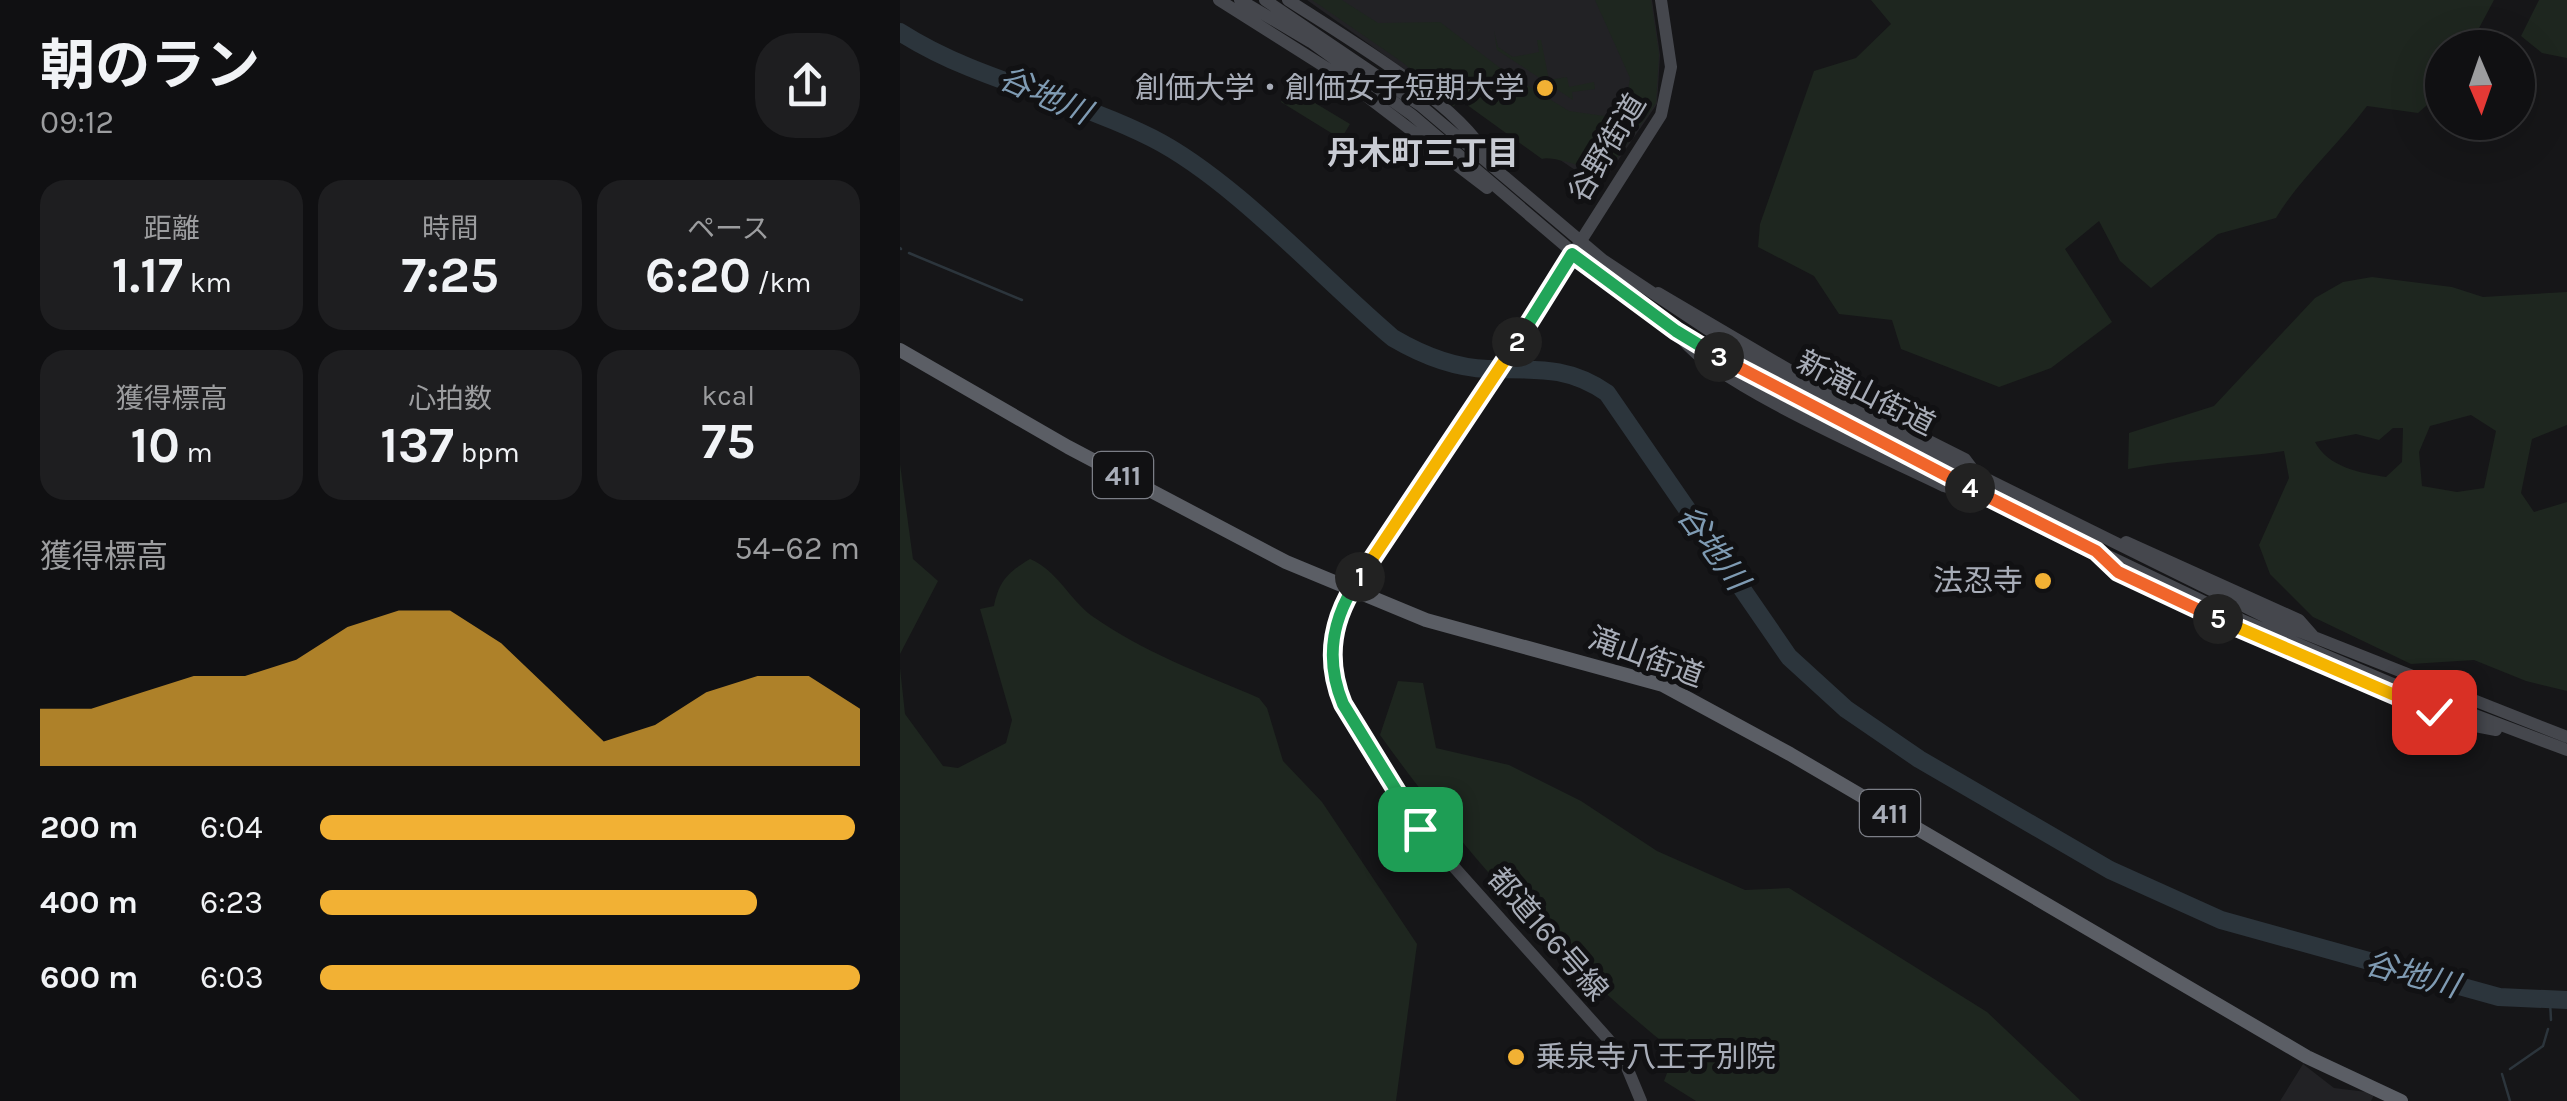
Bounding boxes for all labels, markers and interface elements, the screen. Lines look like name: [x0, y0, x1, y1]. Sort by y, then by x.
north arrow: [2425, 30, 2535, 140]
map controls: [2425, 30, 2535, 140]
button: share: [755, 33, 860, 138]
text: 朝のラン: [40, 34, 260, 98]
water label: 谷地川: [993, 59, 1099, 133]
place label: 創価大学・創価女子短期大学: [1135, 70, 1525, 106]
marker: 創価大学・創価女子短期大学: [1534, 77, 1556, 99]
street label: 谷野街道: [1561, 87, 1653, 209]
text: 09:12: [40, 104, 114, 141]
district label: 丹木町三丁目: [1327, 135, 1519, 172]
text: 距離: [144, 212, 200, 245]
text: 時間: [422, 212, 478, 245]
text: ペース: [687, 212, 770, 245]
text: 1.17: [112, 246, 183, 305]
text: 7:25: [401, 246, 499, 305]
text: 6:20: [645, 246, 751, 305]
text: km: [183, 266, 232, 299]
text: /km: [751, 266, 812, 299]
pin: 2: [1492, 317, 1542, 367]
text: 2: [1509, 325, 1525, 358]
pin: 3: [1694, 332, 1744, 382]
text: 3: [1710, 340, 1728, 373]
street label: 新滝山街道: [1791, 343, 1941, 443]
text: kcal: [702, 379, 755, 412]
text: 獲得標高: [116, 382, 228, 415]
text: 心拍数: [408, 382, 492, 415]
text: 75: [701, 412, 755, 471]
text: 10: [131, 416, 180, 475]
text: 137: [380, 416, 454, 475]
text: m: [180, 436, 213, 469]
text: bpm: [454, 436, 520, 469]
road number: 411: [1093, 452, 1153, 498]
pin: 4: [1945, 463, 1995, 513]
text: 4: [1962, 471, 1978, 504]
water label: 谷地川: [1669, 498, 1758, 599]
text: 54–62 m: [735, 530, 860, 567]
text: 獲得標高: [40, 538, 168, 575]
pin: 1: [1335, 552, 1385, 602]
text: 1: [1355, 560, 1365, 593]
place label: 法忍寺: [1933, 563, 2023, 599]
marker: 法忍寺: [2032, 570, 2054, 592]
pin: 5: [2193, 594, 2243, 644]
text: 5: [2210, 602, 2226, 635]
street label: 滝山街道: [1583, 620, 1709, 694]
pin: [2392, 670, 2477, 755]
icon: check: [2407, 685, 2462, 740]
pin: [1378, 787, 1463, 872]
road number: 411: [1860, 790, 1920, 836]
icon: arrive: [1393, 802, 1448, 857]
text: 200 m: [40, 809, 138, 846]
text: 6:04: [200, 809, 263, 846]
street label: 都道166号線: [1481, 860, 1615, 1008]
text: 400 m: [40, 884, 138, 921]
text: 6:23: [200, 884, 263, 921]
water label: 谷地川: [2361, 944, 2466, 1006]
text: 600 m: [40, 959, 138, 996]
text: 6:03: [200, 959, 264, 996]
place label: 乗泉寺八王子別院: [1536, 1039, 1776, 1075]
marker: 乗泉寺八王子別院: [1505, 1046, 1527, 1068]

